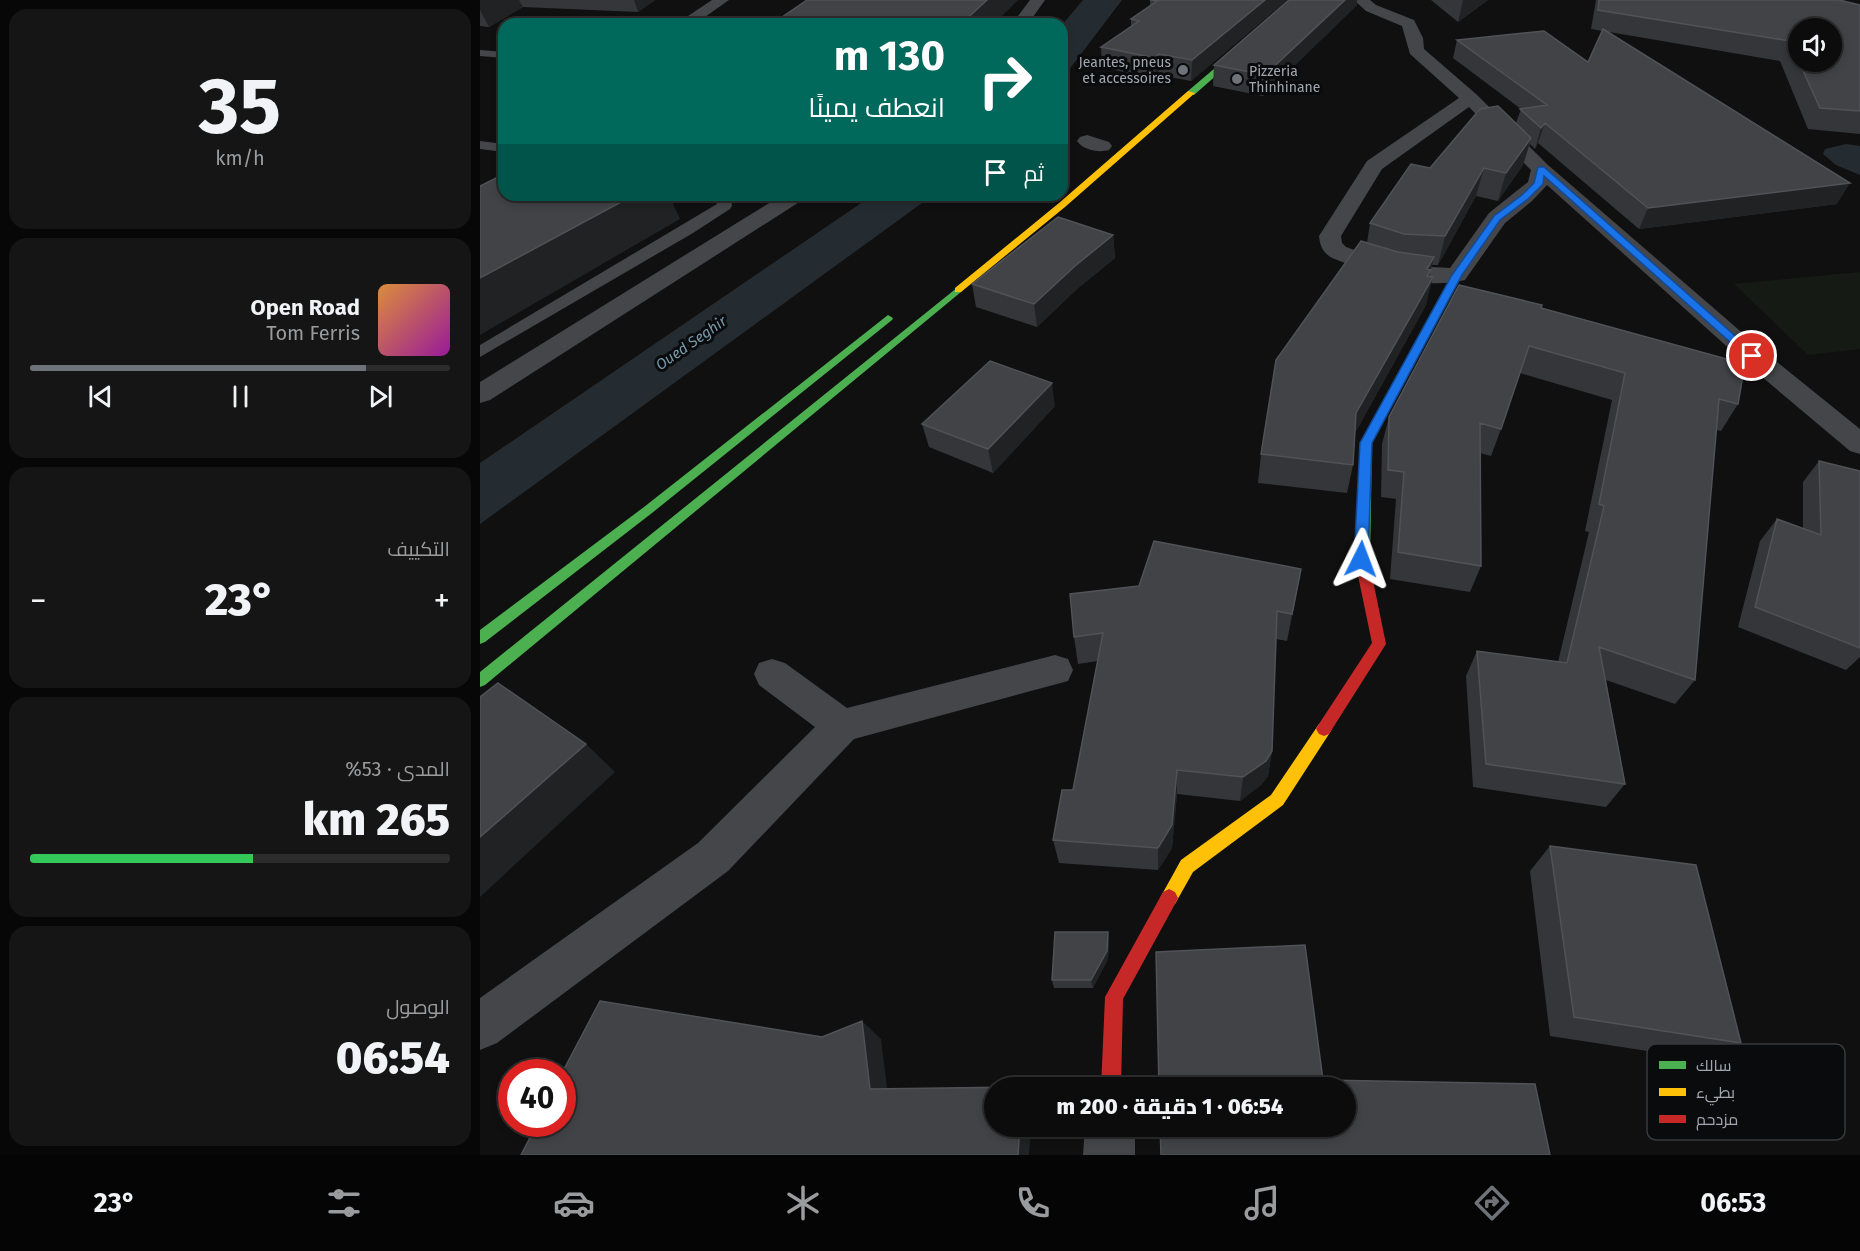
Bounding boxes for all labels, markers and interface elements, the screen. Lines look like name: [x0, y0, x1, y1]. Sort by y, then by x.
map controls: [1788, 18, 1842, 72]
button: sound: [1788, 18, 1842, 72]
text: 130 m: [834, 31, 945, 81]
icon: right: [966, 42, 1044, 120]
place label: Jeantes, pneus et accessoires: [1079, 54, 1171, 87]
text: 35: [199, 60, 281, 154]
marker: Jeantes, pneus et accessoires: [1176, 63, 1190, 77]
place label: Pizzeria Thinhinane: [1249, 63, 1320, 96]
marker: Pizzeria Thinhinane: [1230, 72, 1244, 86]
text: انعطف يمينًا: [808, 92, 945, 124]
text: km/h: [215, 146, 265, 170]
icon: arrive: [979, 156, 1012, 189]
text: ثم: [1024, 160, 1044, 187]
text: Open Road: [250, 294, 360, 321]
water label: Oued Seghir: [652, 311, 731, 374]
text: Tom Ferris: [266, 321, 360, 345]
pin: [1726, 330, 1777, 381]
icon: arrive: [1735, 339, 1768, 372]
icon: previous: [84, 380, 117, 413]
icon: pause: [224, 380, 257, 413]
icon: next: [364, 380, 397, 413]
position arrow: [1329, 527, 1393, 591]
text: التكييف: [387, 537, 450, 561]
text: 23°: [205, 573, 275, 627]
text: −: [30, 581, 47, 621]
text: +: [434, 581, 450, 621]
text: المدى · 53%: [345, 757, 450, 781]
text: 265 km: [303, 793, 450, 847]
text: الوصول: [386, 995, 450, 1019]
text: 06:54: [336, 1031, 450, 1085]
legend: [1647, 1044, 1845, 1140]
text: سالك: [1696, 1056, 1731, 1075]
speed limit sign: 40: [498, 1059, 576, 1137]
text: بطيء: [1696, 1083, 1735, 1106]
text: 06:54 · 1 دقيقة · 200 m: [1057, 1093, 1283, 1120]
text: مزدحم: [1696, 1110, 1738, 1131]
icon: filters: [323, 1182, 365, 1224]
icon: car: [553, 1182, 595, 1224]
icon: climate: [782, 1182, 824, 1224]
icon: phone: [1012, 1182, 1054, 1224]
icon: music: [1241, 1182, 1283, 1224]
icon: directions: [1471, 1182, 1513, 1224]
text: 23°: [94, 1187, 136, 1219]
text: 06:53: [1700, 1187, 1766, 1219]

